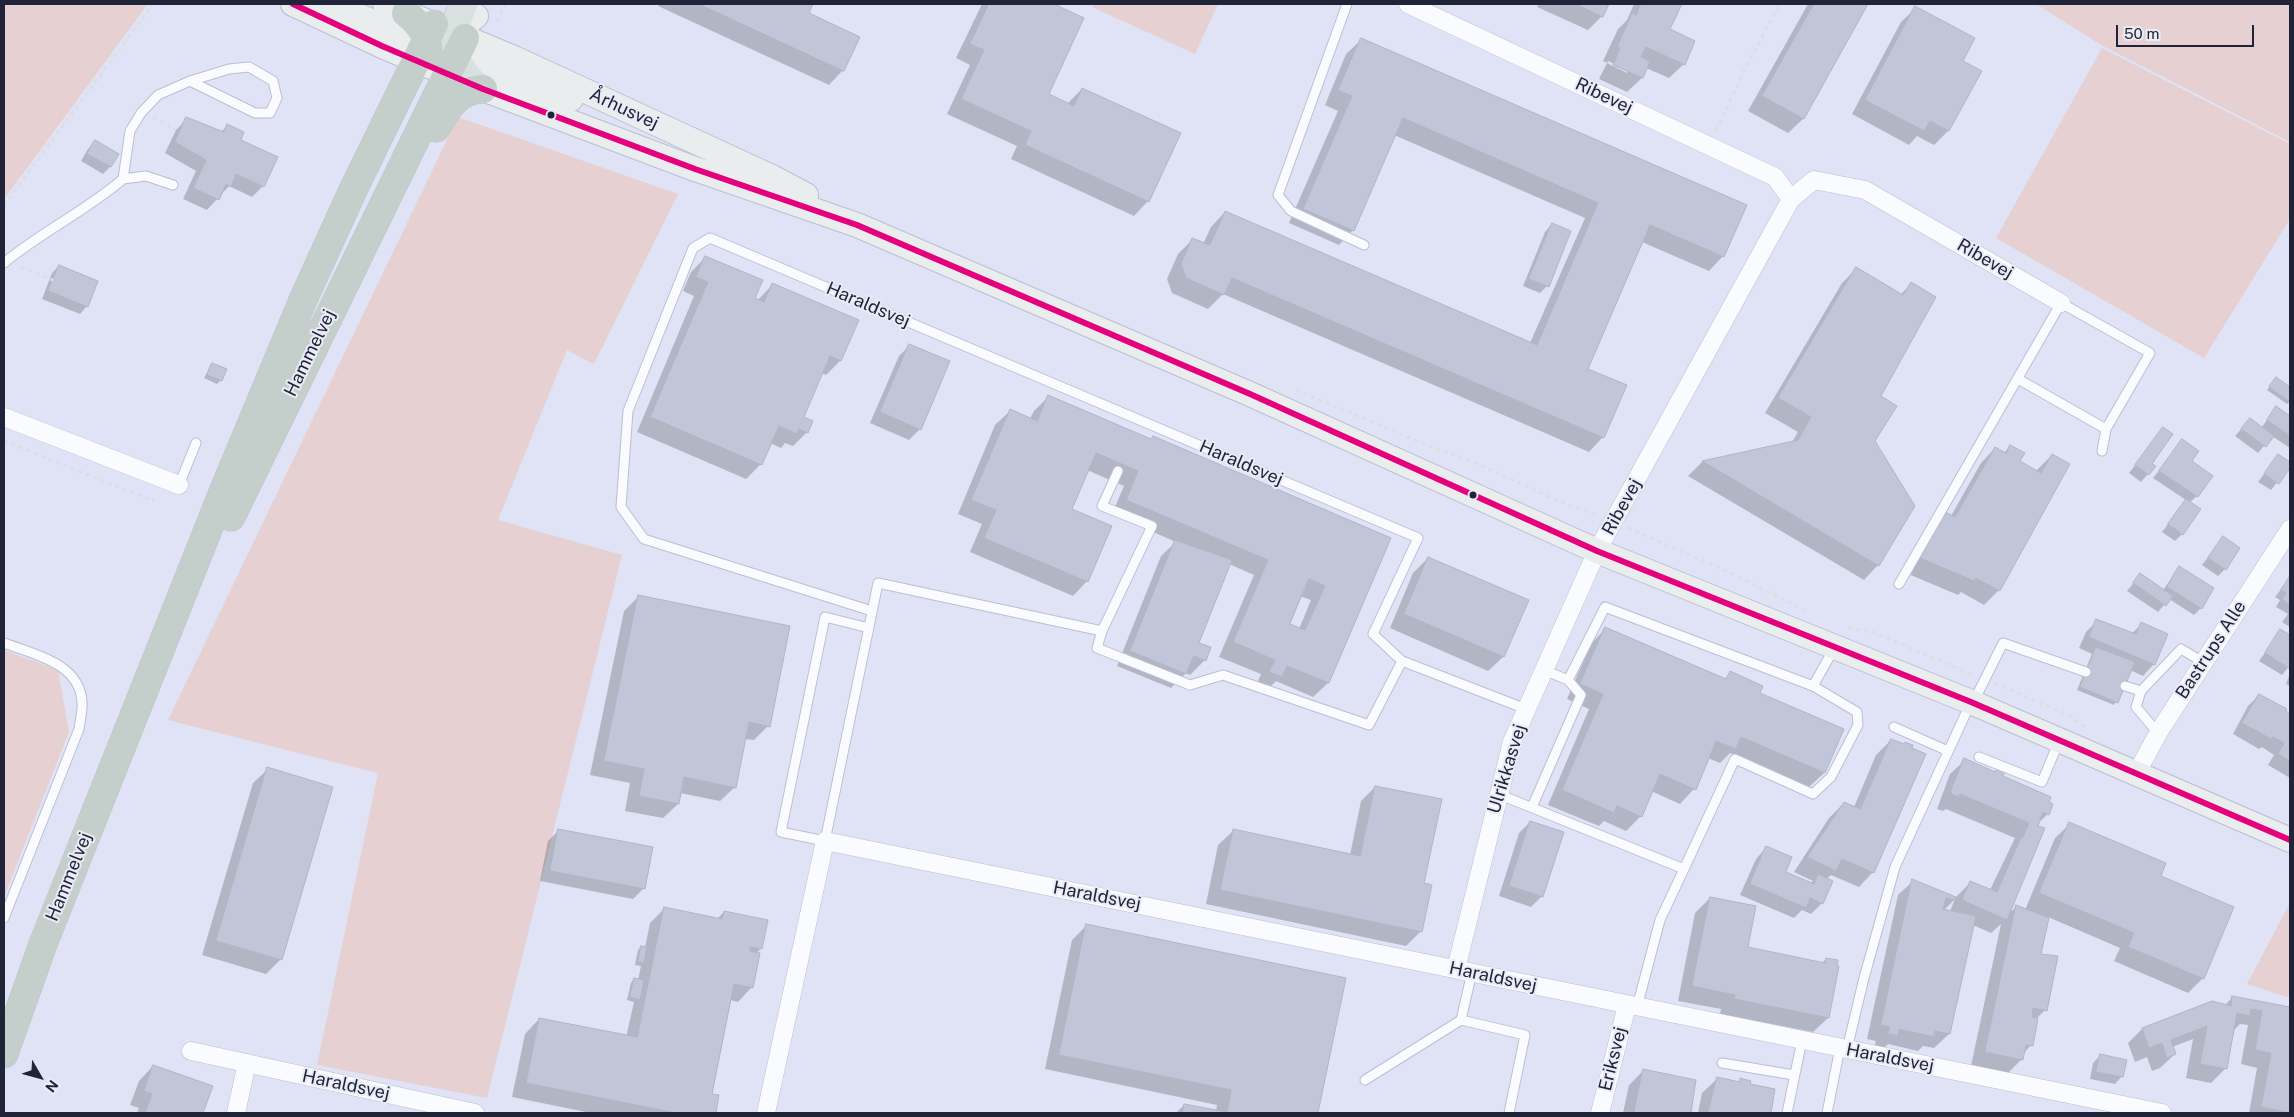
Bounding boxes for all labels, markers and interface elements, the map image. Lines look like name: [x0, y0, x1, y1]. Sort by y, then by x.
scale bar: [2119, 15, 2256, 47]
text: 50 m: [2124, 25, 2159, 42]
street label: Ribevej: [1572, 73, 1636, 119]
street label: Århusvej: [586, 84, 662, 134]
unlabelled marker: [546, 110, 556, 120]
street label: Ribevej: [1953, 234, 2017, 284]
street label: Haraldsvej: [823, 278, 913, 332]
street label: Hammelvej: [280, 306, 340, 400]
street label: Haraldsvej: [1196, 436, 1286, 490]
street label: Ribevej: [1598, 475, 1646, 539]
unlabelled marker: [1468, 490, 1478, 500]
street label: Bastrups Alle: [2171, 597, 2251, 703]
street label: Ulrikkasvej: [1483, 722, 1531, 816]
street label: Hammelvej: [41, 829, 97, 925]
street label: Haraldsvej: [1051, 877, 1143, 915]
street label: Haraldsvej: [1447, 957, 1539, 997]
street label: Eriksvej: [1595, 1025, 1631, 1093]
street label: Haraldsvej: [1844, 1039, 1936, 1077]
north arrow: [15, 1052, 65, 1102]
street label: Haraldsvej: [300, 1065, 392, 1105]
text: N: [42, 1077, 62, 1095]

